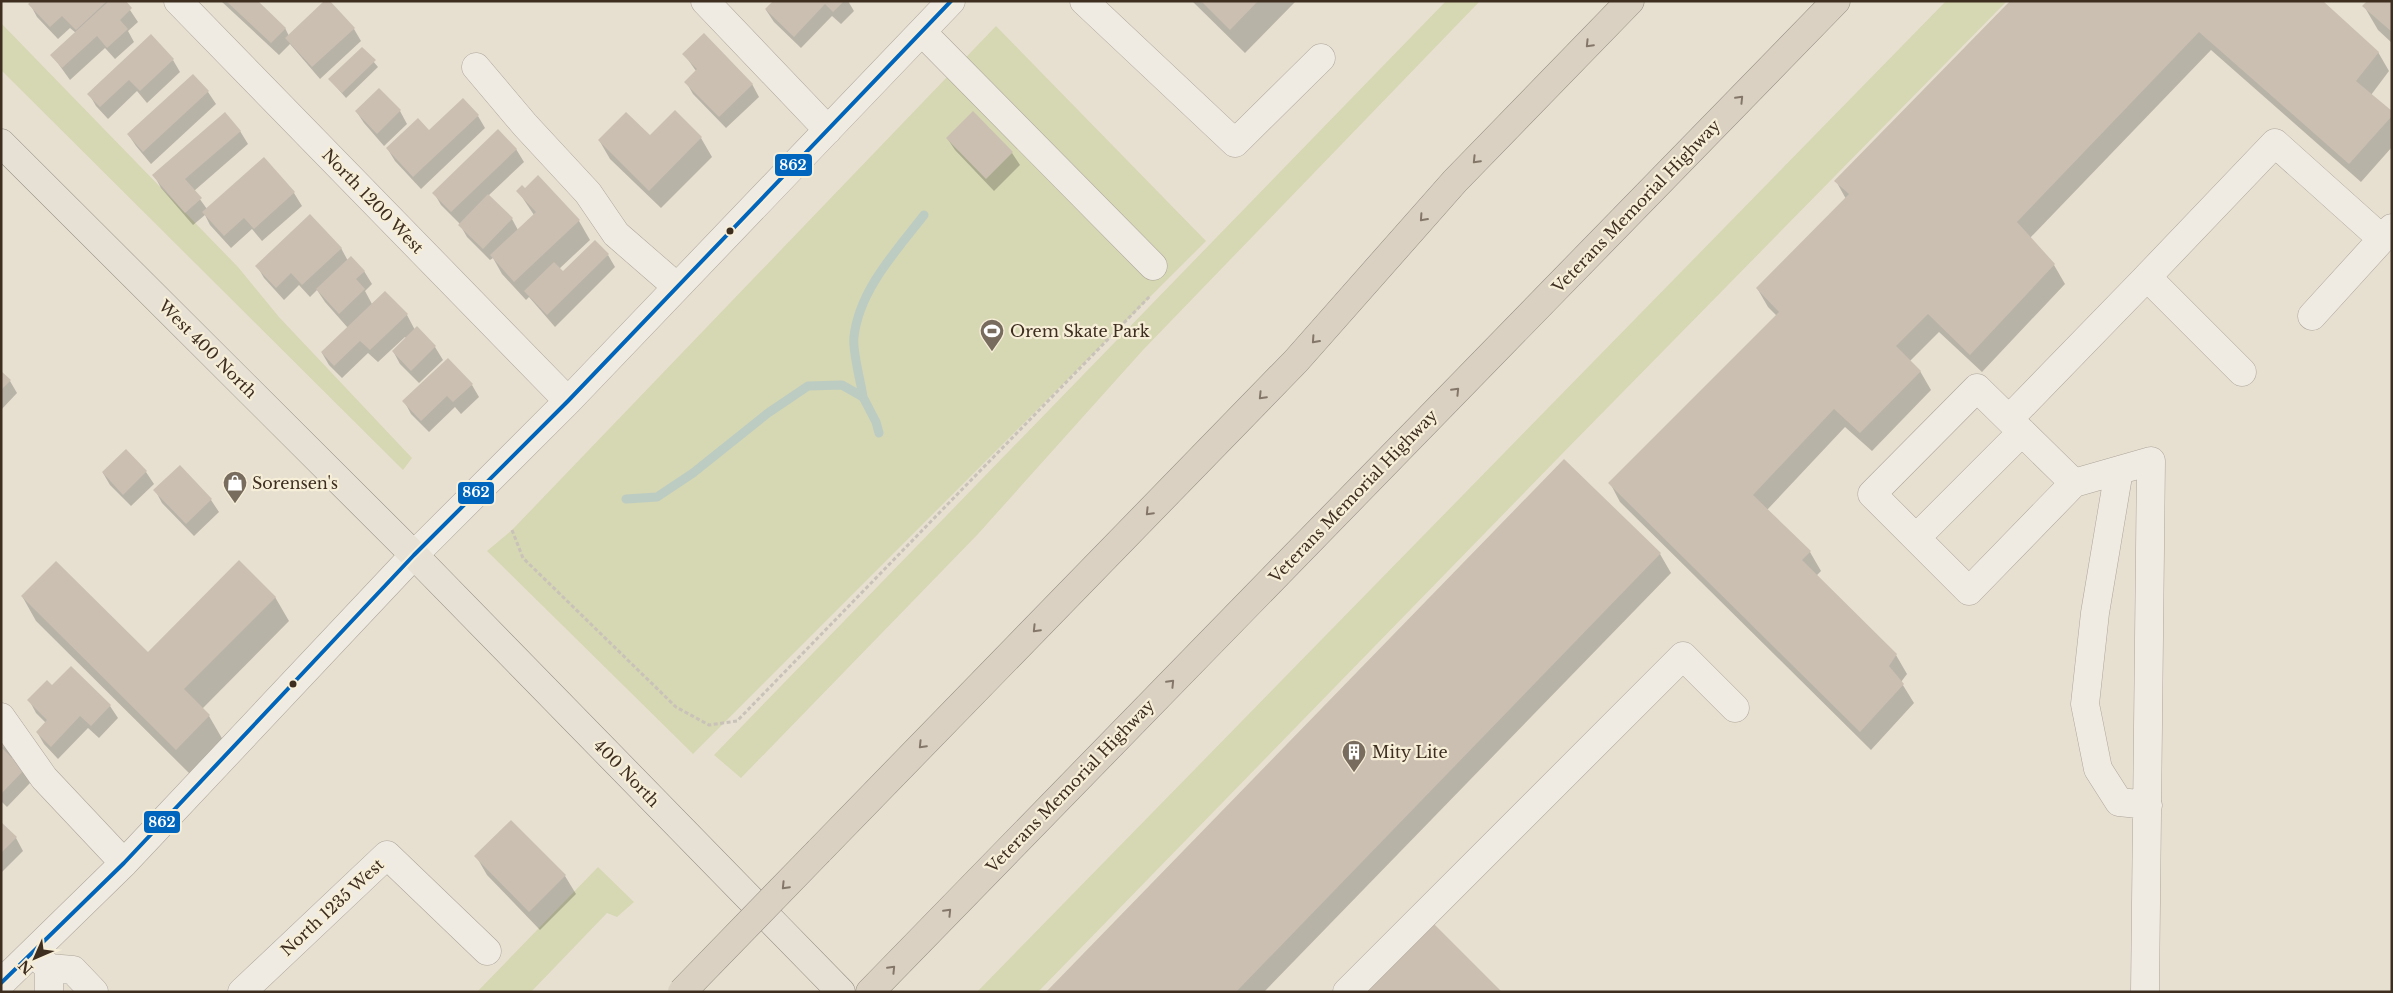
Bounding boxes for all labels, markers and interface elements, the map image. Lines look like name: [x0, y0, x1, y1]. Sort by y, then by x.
one-way arrow: [1586, 38, 1595, 47]
one-way arrow: [1734, 96, 1743, 105]
street label: Veterans Memorial Highway: [1547, 115, 1725, 298]
street label: North 1200 West: [318, 145, 428, 257]
line badge: 862: [774, 153, 813, 177]
one-way arrow: [1473, 155, 1482, 164]
text: 862: [779, 156, 807, 174]
one-way arrow: [1420, 212, 1429, 221]
unlabelled marker: [725, 226, 735, 236]
street label: West 400 North: [154, 295, 261, 402]
sports icon: Orem Skate Park: [979, 318, 1005, 352]
place label: Orem Skate Park: [1010, 321, 1150, 341]
one-way arrow: [1312, 334, 1321, 343]
one-way arrow: [1450, 388, 1459, 397]
one-way arrow: [1259, 390, 1268, 399]
street label: Veterans Memorial Highway: [1264, 405, 1442, 588]
shop icon: Sorensen's: [222, 470, 248, 504]
place label: Sorensen's: [252, 473, 338, 493]
line badge: 862: [457, 481, 495, 505]
text: 862: [462, 483, 490, 501]
one-way arrow: [1146, 507, 1155, 516]
one-way arrow: [1032, 623, 1041, 632]
unlabelled marker: [288, 679, 298, 689]
one-way arrow: [1165, 680, 1174, 689]
street label: Veterans Memorial Highway: [981, 695, 1159, 878]
street label: 400 North: [590, 735, 664, 811]
one-way arrow: [919, 739, 928, 748]
building icon: Mity Lite: [1341, 739, 1367, 773]
place label: Mity Lite: [1372, 742, 1448, 762]
line badge: 862: [143, 810, 181, 834]
text: 862: [148, 813, 176, 831]
street label: North 1235 West: [276, 854, 388, 960]
one-way arrow: [782, 880, 791, 889]
one-way arrow: [942, 909, 951, 918]
north arrow: [10, 933, 60, 983]
text: N: [15, 956, 37, 978]
one-way arrow: [886, 966, 895, 975]

